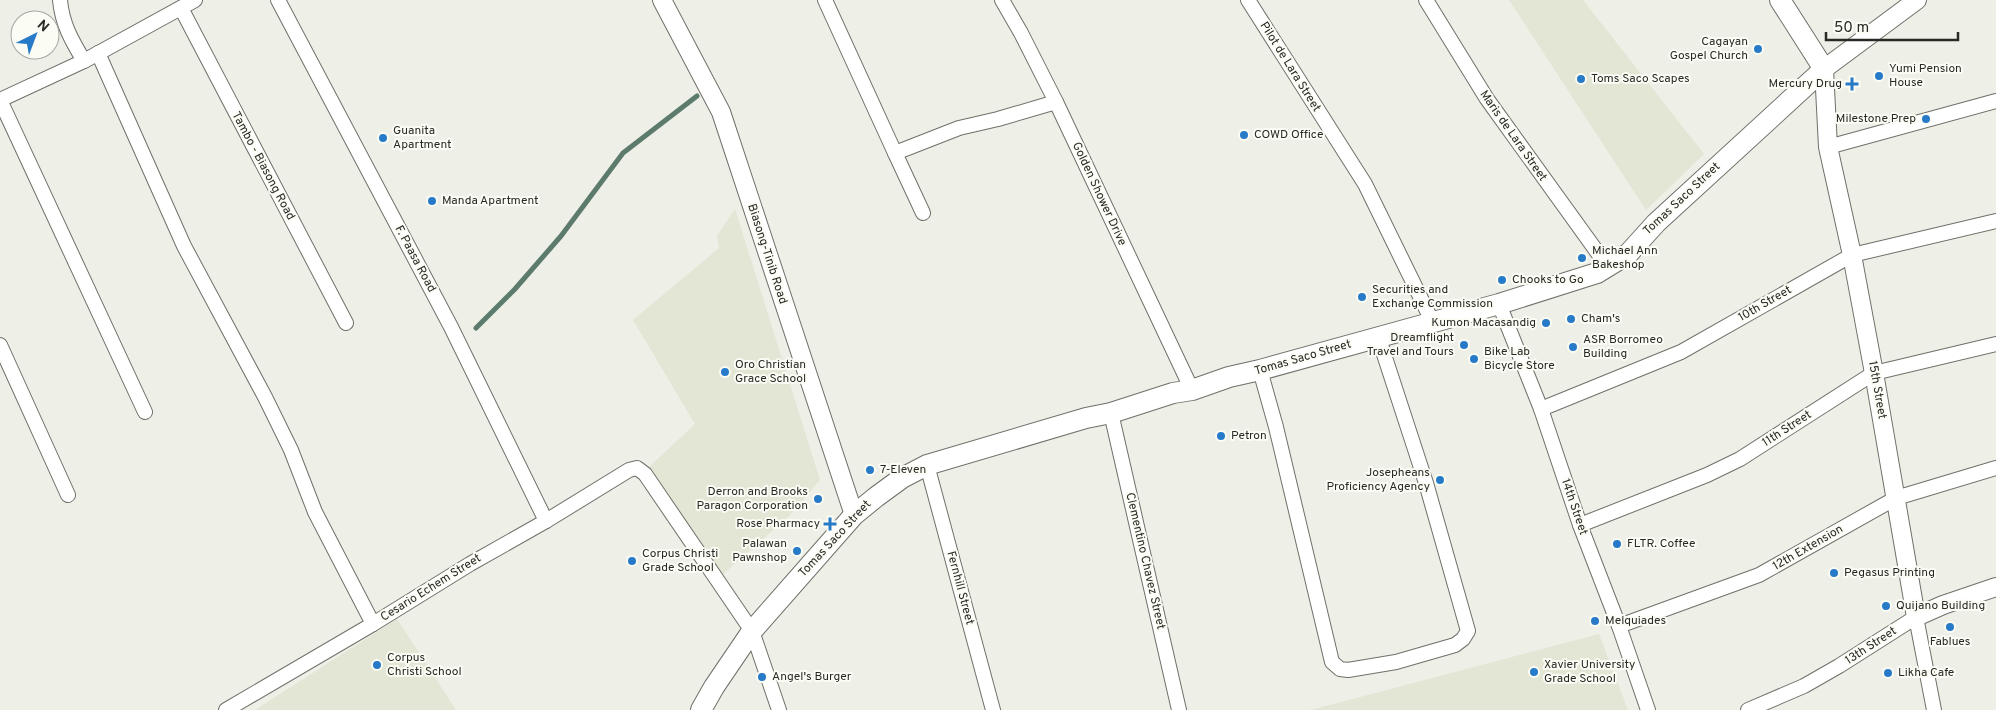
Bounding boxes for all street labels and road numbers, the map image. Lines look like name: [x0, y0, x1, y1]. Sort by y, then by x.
street label: Pilot de Lara Street: [1256, 19, 1324, 115]
street label: Maris de Lara Street: [1476, 87, 1550, 185]
street label: Tambo - Biasong Road: [228, 109, 298, 223]
street label: Golden Shower Drive: [1068, 140, 1130, 248]
street label: Tomas Saco Street: [1640, 159, 1724, 239]
street label: Biasong-Tinib Road: [743, 202, 791, 306]
street label: F. Paasa Road: [391, 223, 439, 295]
street label: 10th Street: [1735, 282, 1795, 326]
street label: Tomas Saco Street: [1253, 337, 1353, 379]
street label: 15th Street: [1864, 360, 1890, 420]
street label: 11th Street: [1759, 407, 1815, 451]
street label: 14th Street: [1557, 477, 1591, 537]
street label: Clementino Chavez Street: [1121, 491, 1169, 631]
street label: Tomas Saco Street: [795, 497, 875, 581]
street label: 12th Extension: [1770, 521, 1846, 575]
street label: Fernhill Street: [942, 549, 978, 627]
street label: Cesario Echem Street: [378, 551, 484, 625]
street label: 13th Street: [1842, 623, 1900, 669]

